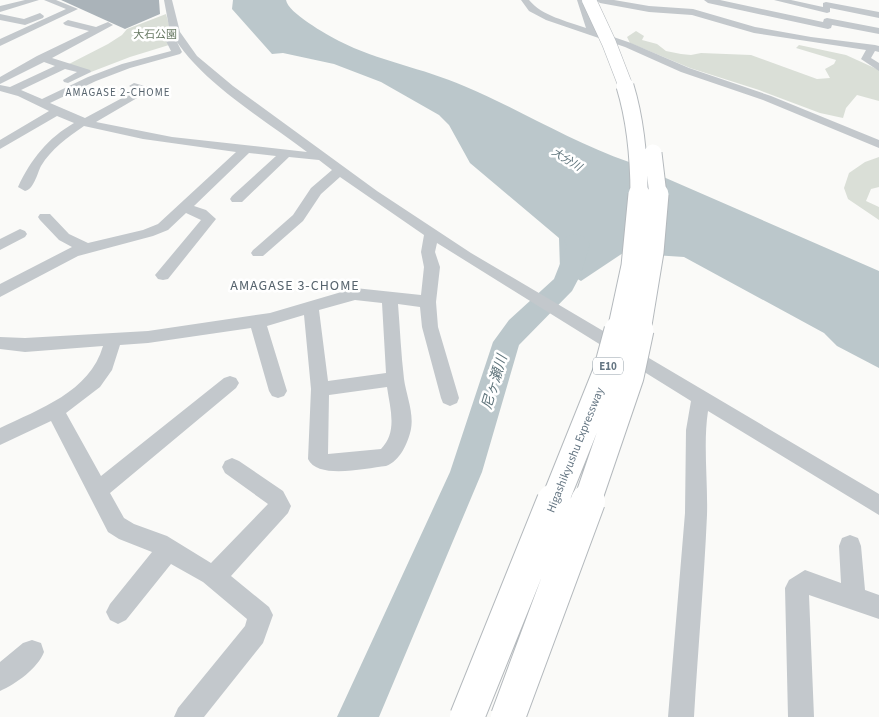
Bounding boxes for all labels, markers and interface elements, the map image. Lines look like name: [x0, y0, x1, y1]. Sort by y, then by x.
park label: 大石公園: [133, 27, 177, 42]
district label: AMAGASE 2-CHOME: [66, 85, 170, 100]
water label: 大分川: [549, 144, 586, 175]
district label: AMAGASE 3-CHOME: [230, 276, 360, 296]
water label: 尼ヶ瀬川: [477, 351, 513, 412]
road number: E10: [593, 358, 623, 374]
street label: Higashikyushu Expressway: [542, 385, 609, 515]

